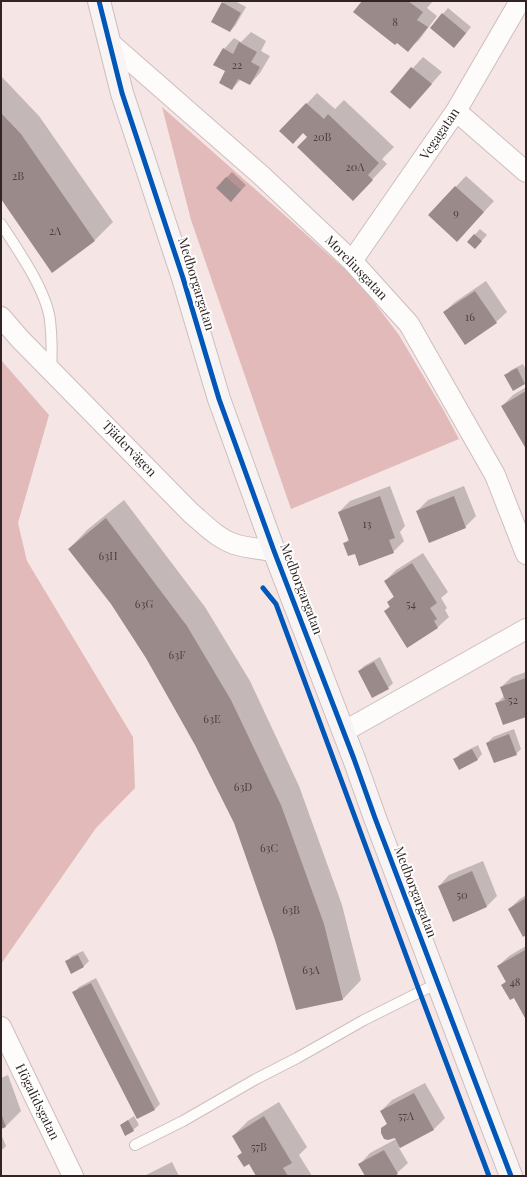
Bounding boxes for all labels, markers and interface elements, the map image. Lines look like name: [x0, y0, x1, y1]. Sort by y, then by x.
house number: 8: [392, 16, 398, 30]
house number: 22: [232, 59, 242, 73]
street label: Vegagatan: [417, 105, 463, 163]
house number: 20B: [313, 131, 331, 145]
house number: 20A: [346, 161, 364, 175]
house number: 2B: [12, 170, 24, 184]
house number: 9: [453, 207, 459, 221]
house number: 2A: [49, 225, 61, 239]
street label: Moreliusgatan: [321, 233, 391, 303]
street label: Medborgargatan: [174, 236, 218, 332]
house number: 16: [465, 311, 475, 325]
street label: Tjädervägen: [98, 418, 160, 480]
house number: 13: [363, 518, 371, 532]
street label: Medborgargatan: [276, 541, 326, 637]
house number: 63H: [99, 550, 117, 564]
house number: 63G: [135, 598, 153, 612]
house number: 54: [406, 598, 416, 612]
house number: 63F: [169, 649, 185, 663]
house number: 52: [508, 694, 518, 708]
house number: 63E: [203, 713, 221, 727]
house number: 63D: [234, 781, 252, 795]
house number: 63C: [260, 842, 278, 856]
street label: Medborgargatan: [390, 844, 440, 940]
house number: 50: [456, 889, 468, 903]
house number: 63B: [282, 904, 300, 918]
house number: 63A: [302, 964, 320, 978]
house number: 48: [509, 976, 521, 990]
street label: Högalidsgatan: [12, 1061, 62, 1143]
house number: 57A: [398, 1110, 414, 1124]
house number: 57B: [251, 1141, 267, 1155]

